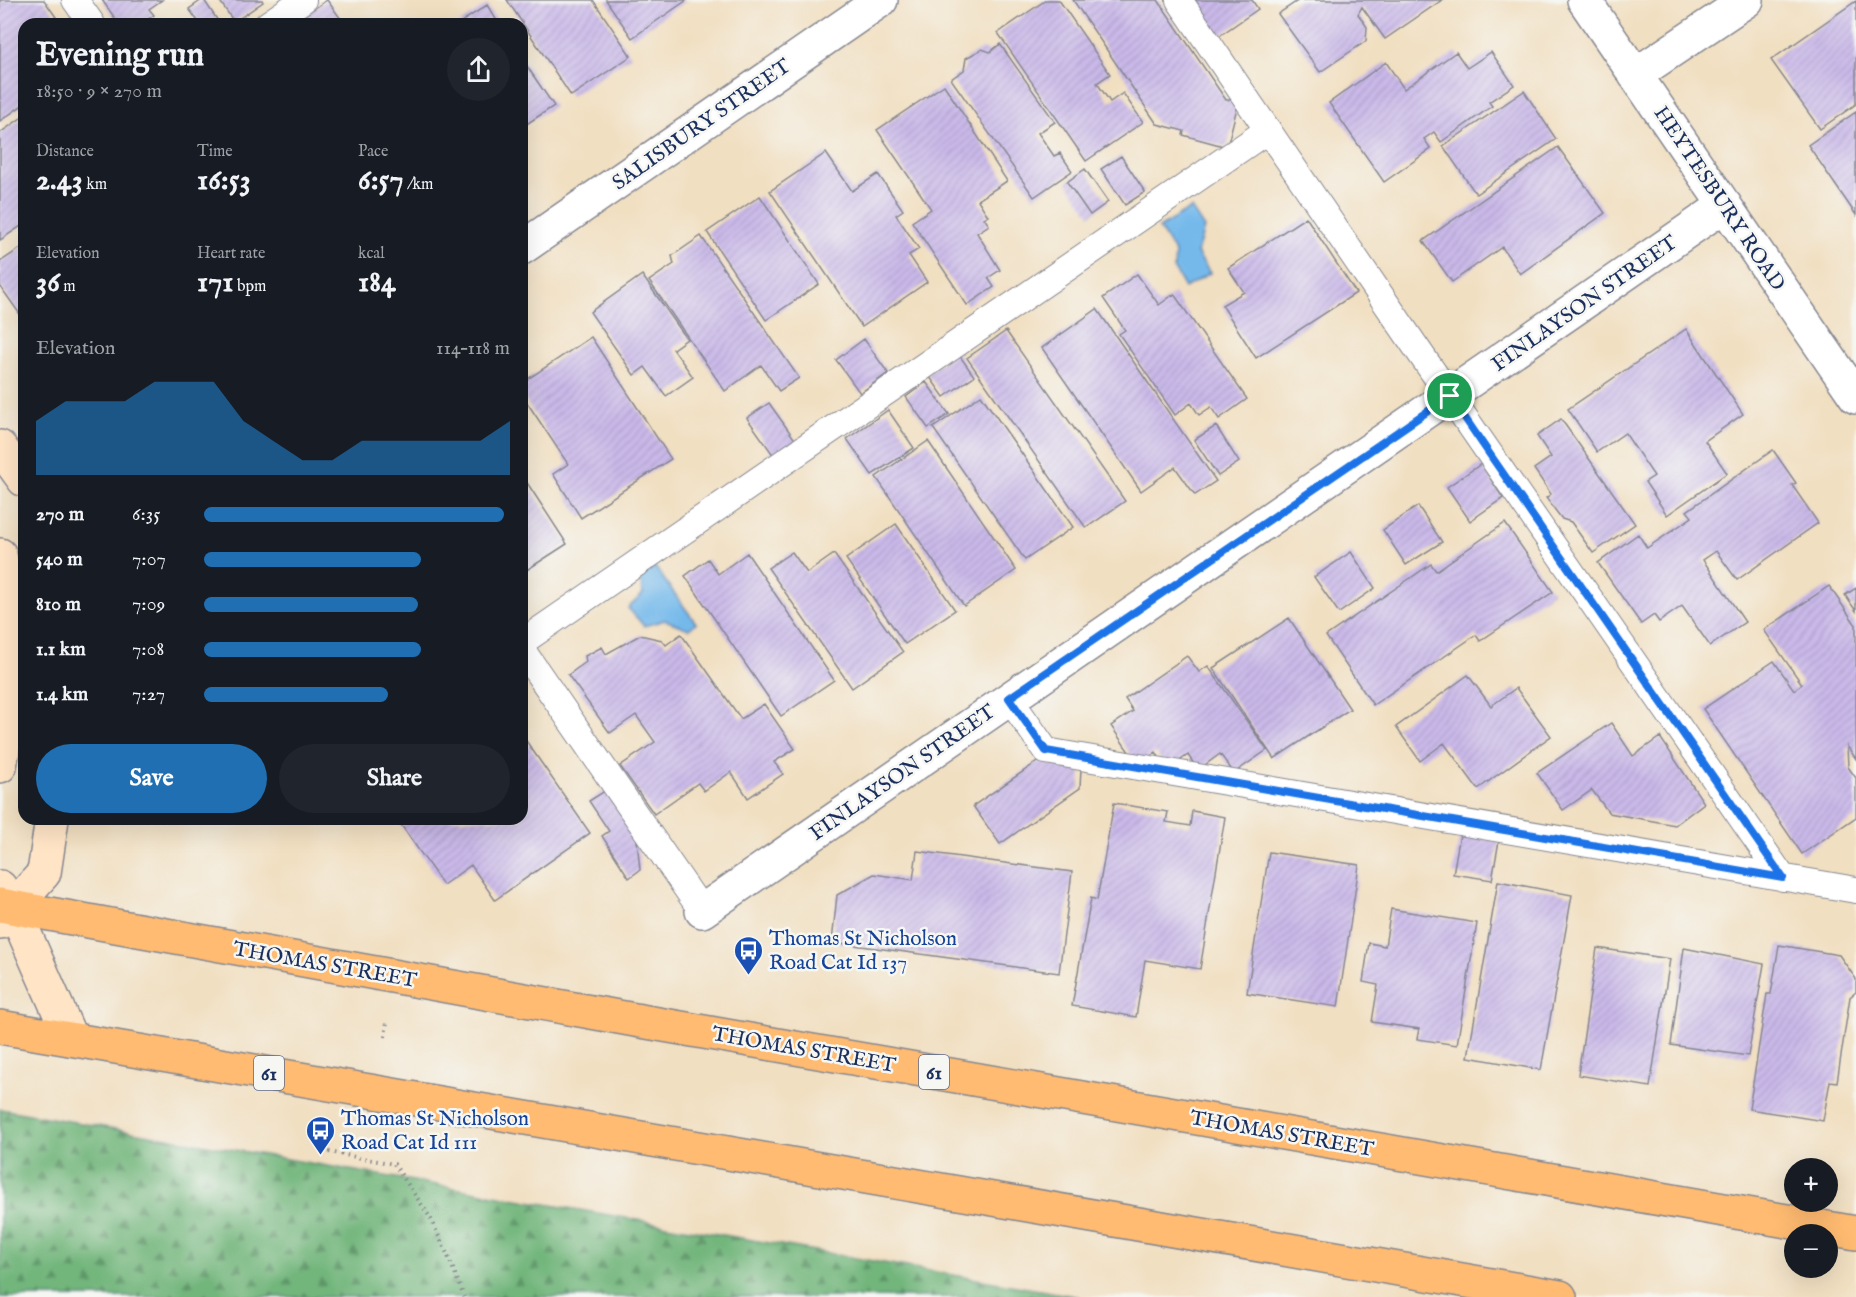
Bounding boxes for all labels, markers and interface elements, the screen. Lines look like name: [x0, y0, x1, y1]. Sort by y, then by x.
text: Evening run: [36, 35, 204, 77]
button: share: [447, 38, 510, 101]
street label: SALISBURY STREET: [607, 53, 797, 197]
text: 18:50 · 9 × 270 m: [36, 79, 162, 104]
street label: HEYTESBURY ROAD: [1647, 101, 1791, 296]
text: Distance: [36, 142, 94, 162]
text: Time: [197, 142, 233, 162]
text: Pace: [358, 142, 388, 162]
text: 2.43: [36, 162, 83, 200]
text: 16:53: [197, 162, 251, 200]
text: 6:57: [358, 162, 403, 200]
text: km: [83, 175, 107, 195]
text: /km: [403, 175, 433, 195]
street label: FINLAYSON STREET: [1487, 230, 1684, 379]
text: Elevation: [36, 244, 99, 264]
text: Heart rate: [197, 244, 265, 264]
text: kcal: [358, 244, 385, 264]
text: 36: [36, 264, 60, 302]
text: 171: [197, 264, 233, 302]
text: 184: [358, 264, 396, 302]
text: m: [60, 277, 76, 297]
text: bpm: [233, 277, 266, 297]
text: Elevation: [36, 336, 115, 361]
text: 114–118 m: [436, 336, 510, 361]
pin: [1424, 370, 1475, 421]
icon: arrive: [1433, 379, 1466, 412]
text: 270 m: [36, 502, 84, 527]
text: 6:35: [132, 502, 160, 527]
text: 540 m: [36, 547, 83, 572]
text: 7:07: [132, 547, 166, 572]
text: 810 m: [36, 592, 81, 617]
text: 7:09: [132, 592, 165, 617]
text: 1.1 km: [36, 637, 86, 662]
text: 7:08: [132, 637, 164, 662]
text: 1.4 km: [36, 682, 88, 707]
text: 7:27: [132, 682, 165, 707]
street label: FINLAYSON STREET: [805, 699, 1002, 848]
button: Save: [36, 744, 267, 813]
button: Share: [279, 744, 510, 813]
place label: Thomas St Nicholson Road Cat Id 137: [769, 926, 957, 977]
bus stop icon: Thomas St Nicholson Road Cat Id 137: [732, 934, 764, 976]
street label: THOMAS STREET: [231, 936, 419, 995]
street label: THOMAS STREET: [710, 1021, 898, 1080]
road number: 61: [919, 1055, 949, 1089]
road number: 61: [254, 1056, 284, 1090]
street label: THOMAS STREET: [1188, 1105, 1376, 1164]
place label: Thomas St Nicholson Road Cat Id 111: [341, 1106, 529, 1157]
bus stop icon: Thomas St Nicholson Road Cat Id 111: [304, 1114, 336, 1156]
map controls: [1784, 1158, 1838, 1278]
button: +: [1784, 1158, 1838, 1212]
button: −: [1784, 1224, 1838, 1278]

